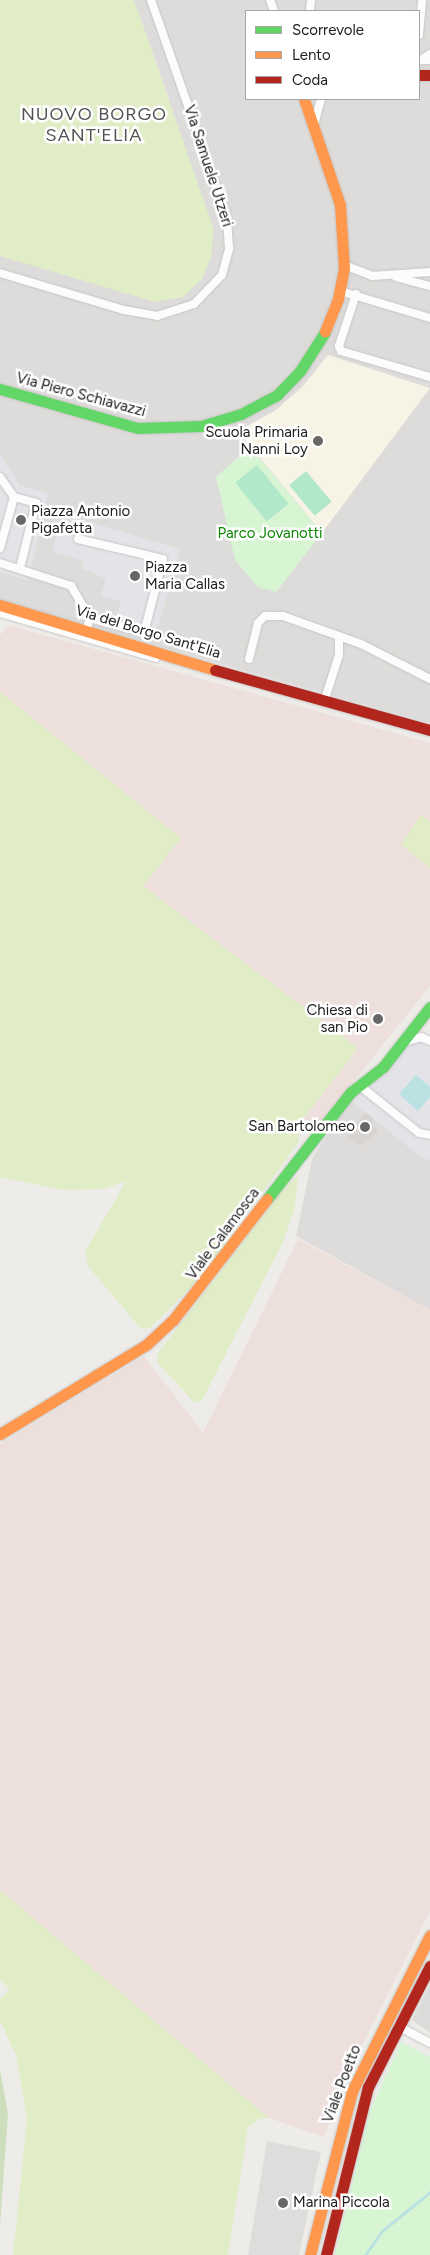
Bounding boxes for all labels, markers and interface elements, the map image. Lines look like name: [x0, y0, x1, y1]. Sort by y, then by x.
legend: [245, 10, 420, 100]
text: Scorrevole: [292, 21, 364, 39]
text: Lento: [292, 46, 331, 64]
text: Coda: [292, 71, 328, 89]
street label: Via Samuele Utzeri: [180, 103, 236, 229]
district label: NUOVO BORGO SANT'ELIA: [20, 104, 168, 146]
street label: Via Piero Schiavazzi: [14, 369, 148, 421]
place label: Scuola Primaria Nanni Loy: [205, 423, 308, 458]
marker: Scuola Primaria Nanni Loy: [312, 435, 324, 447]
place label: Piazza Antonio Pigafetta: [31, 502, 130, 537]
marker: Piazza Antonio Pigafetta: [15, 514, 27, 526]
park label: Parco Jovanotti: [217, 525, 323, 543]
place label: Piazza Maria Callas: [145, 558, 225, 593]
marker: Piazza Maria Callas: [129, 570, 141, 582]
street label: Via del Borgo Sant'Elia: [73, 601, 223, 663]
place label: Chiesa di san Pio: [307, 1001, 368, 1036]
marker: Chiesa di san Pio: [372, 1013, 384, 1025]
place label: San Bartolomeo: [248, 1118, 355, 1136]
marker: San Bartolomeo: [359, 1121, 371, 1133]
street label: Viale Calamosca: [183, 1185, 263, 1283]
street label: Viale Poetto: [319, 2042, 365, 2126]
place label: Marina Piccola: [293, 2194, 390, 2212]
marker: Marina Piccola: [277, 2197, 289, 2209]

